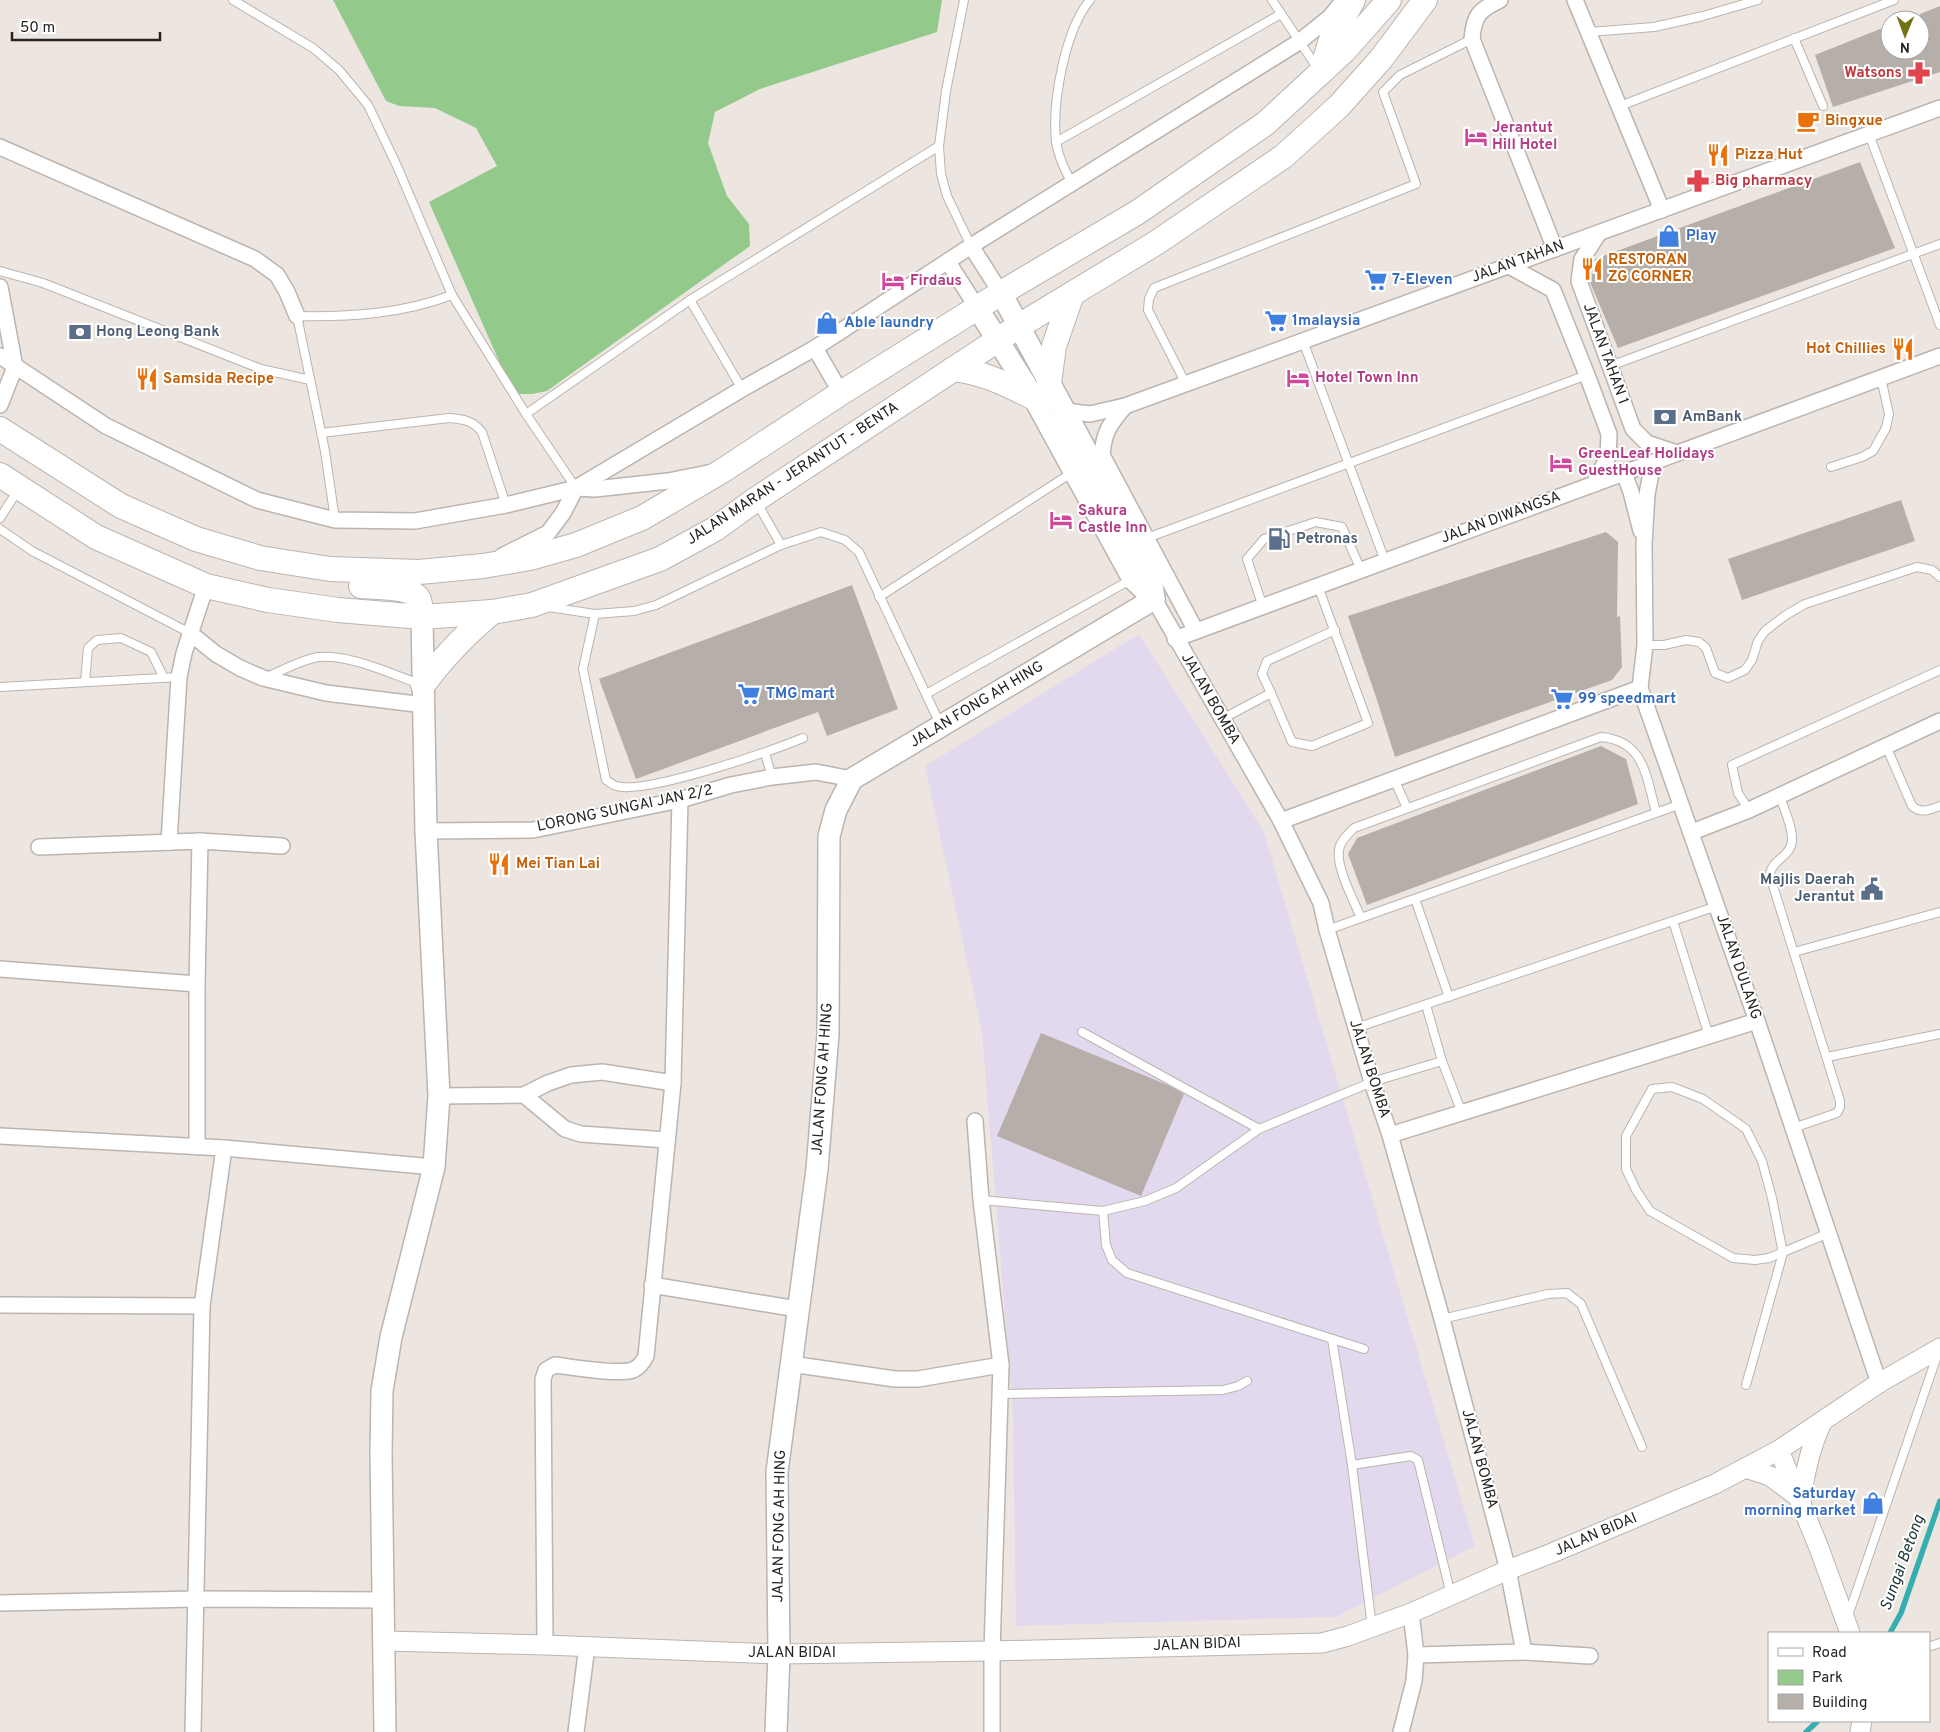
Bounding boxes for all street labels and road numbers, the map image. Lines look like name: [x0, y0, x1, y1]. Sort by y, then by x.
street label: JALAN TAHAN: [1469, 236, 1567, 288]
street label: JALAN TAHAN 1: [1578, 301, 1632, 407]
street label: JALAN MARAN - JERANTUT - BENTA: [684, 398, 902, 550]
street label: JALAN DIWANGSA: [1439, 488, 1563, 548]
street label: JALAN BOMBA: [1176, 650, 1244, 748]
street label: JALAN FONG AH HING: [907, 657, 1047, 753]
street label: LORONG SUNGAI JAN 2/2: [535, 781, 715, 837]
street label: JALAN DULANG: [1711, 912, 1765, 1022]
street label: JALAN FONG AH HING: [808, 1002, 838, 1156]
street label: JALAN BOMBA: [1344, 1017, 1394, 1121]
street label: JALAN BOMBA: [1457, 1407, 1501, 1511]
street label: JALAN FONG AH HING: [769, 1449, 791, 1603]
street label: JALAN BIDAI: [1552, 1509, 1640, 1561]
street label: JALAN BIDAI: [1153, 1634, 1241, 1656]
street label: JALAN BIDAI: [748, 1644, 836, 1663]

